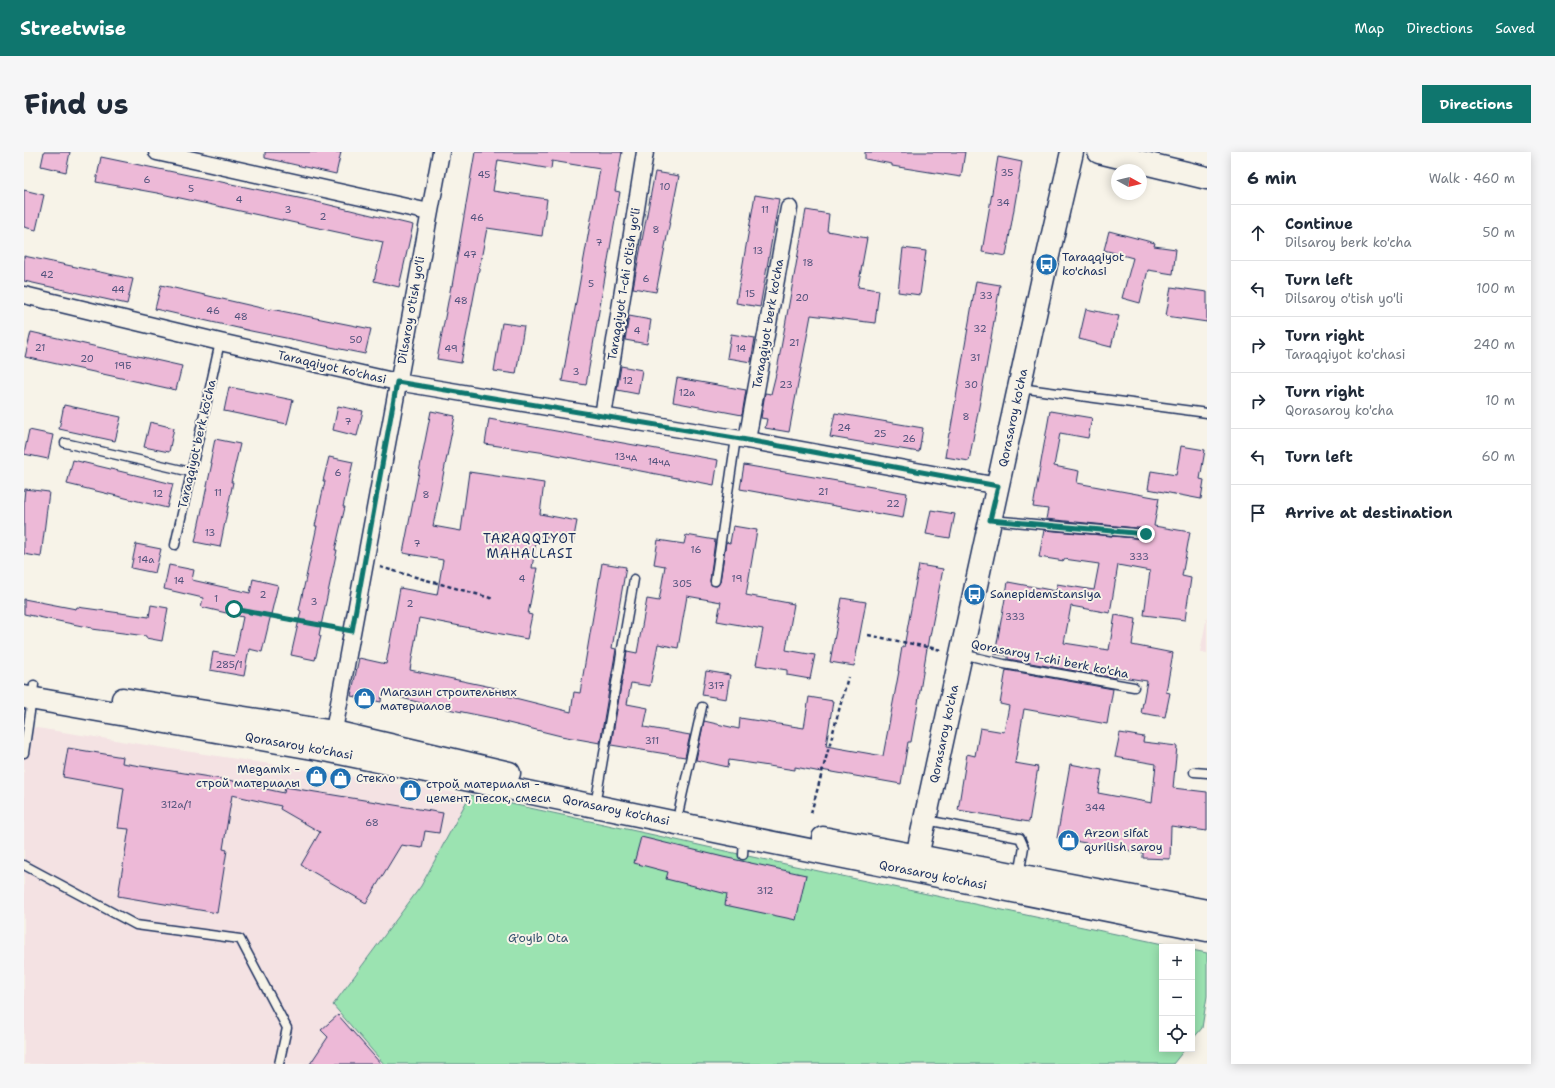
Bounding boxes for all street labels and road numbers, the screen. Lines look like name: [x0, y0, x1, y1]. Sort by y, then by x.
street label: Taraqqiyot 1-chi o'tish yo'li: [604, 206, 644, 362]
street label: Dilsaroy o'tish yo'li: [394, 255, 428, 365]
street label: Taraqqiyot berk ko'cha: [749, 257, 787, 390]
street label: Taraqqiyot ko'chasi: [276, 347, 388, 387]
street label: Qorasaroy ko'cha: [995, 367, 1031, 469]
street label: Taraqqiyot berk ko'cha: [174, 377, 220, 510]
street label: Qorasaroy 1-chi berk ko'cha: [970, 636, 1131, 682]
street label: Qorasaroy ko'cha: [926, 683, 962, 785]
street label: Qorasaroy ko'chasi: [244, 729, 354, 763]
street label: Qorasaroy ko'chasi: [561, 791, 671, 829]
street label: Qorasaroy ko'chasi: [878, 857, 988, 893]

